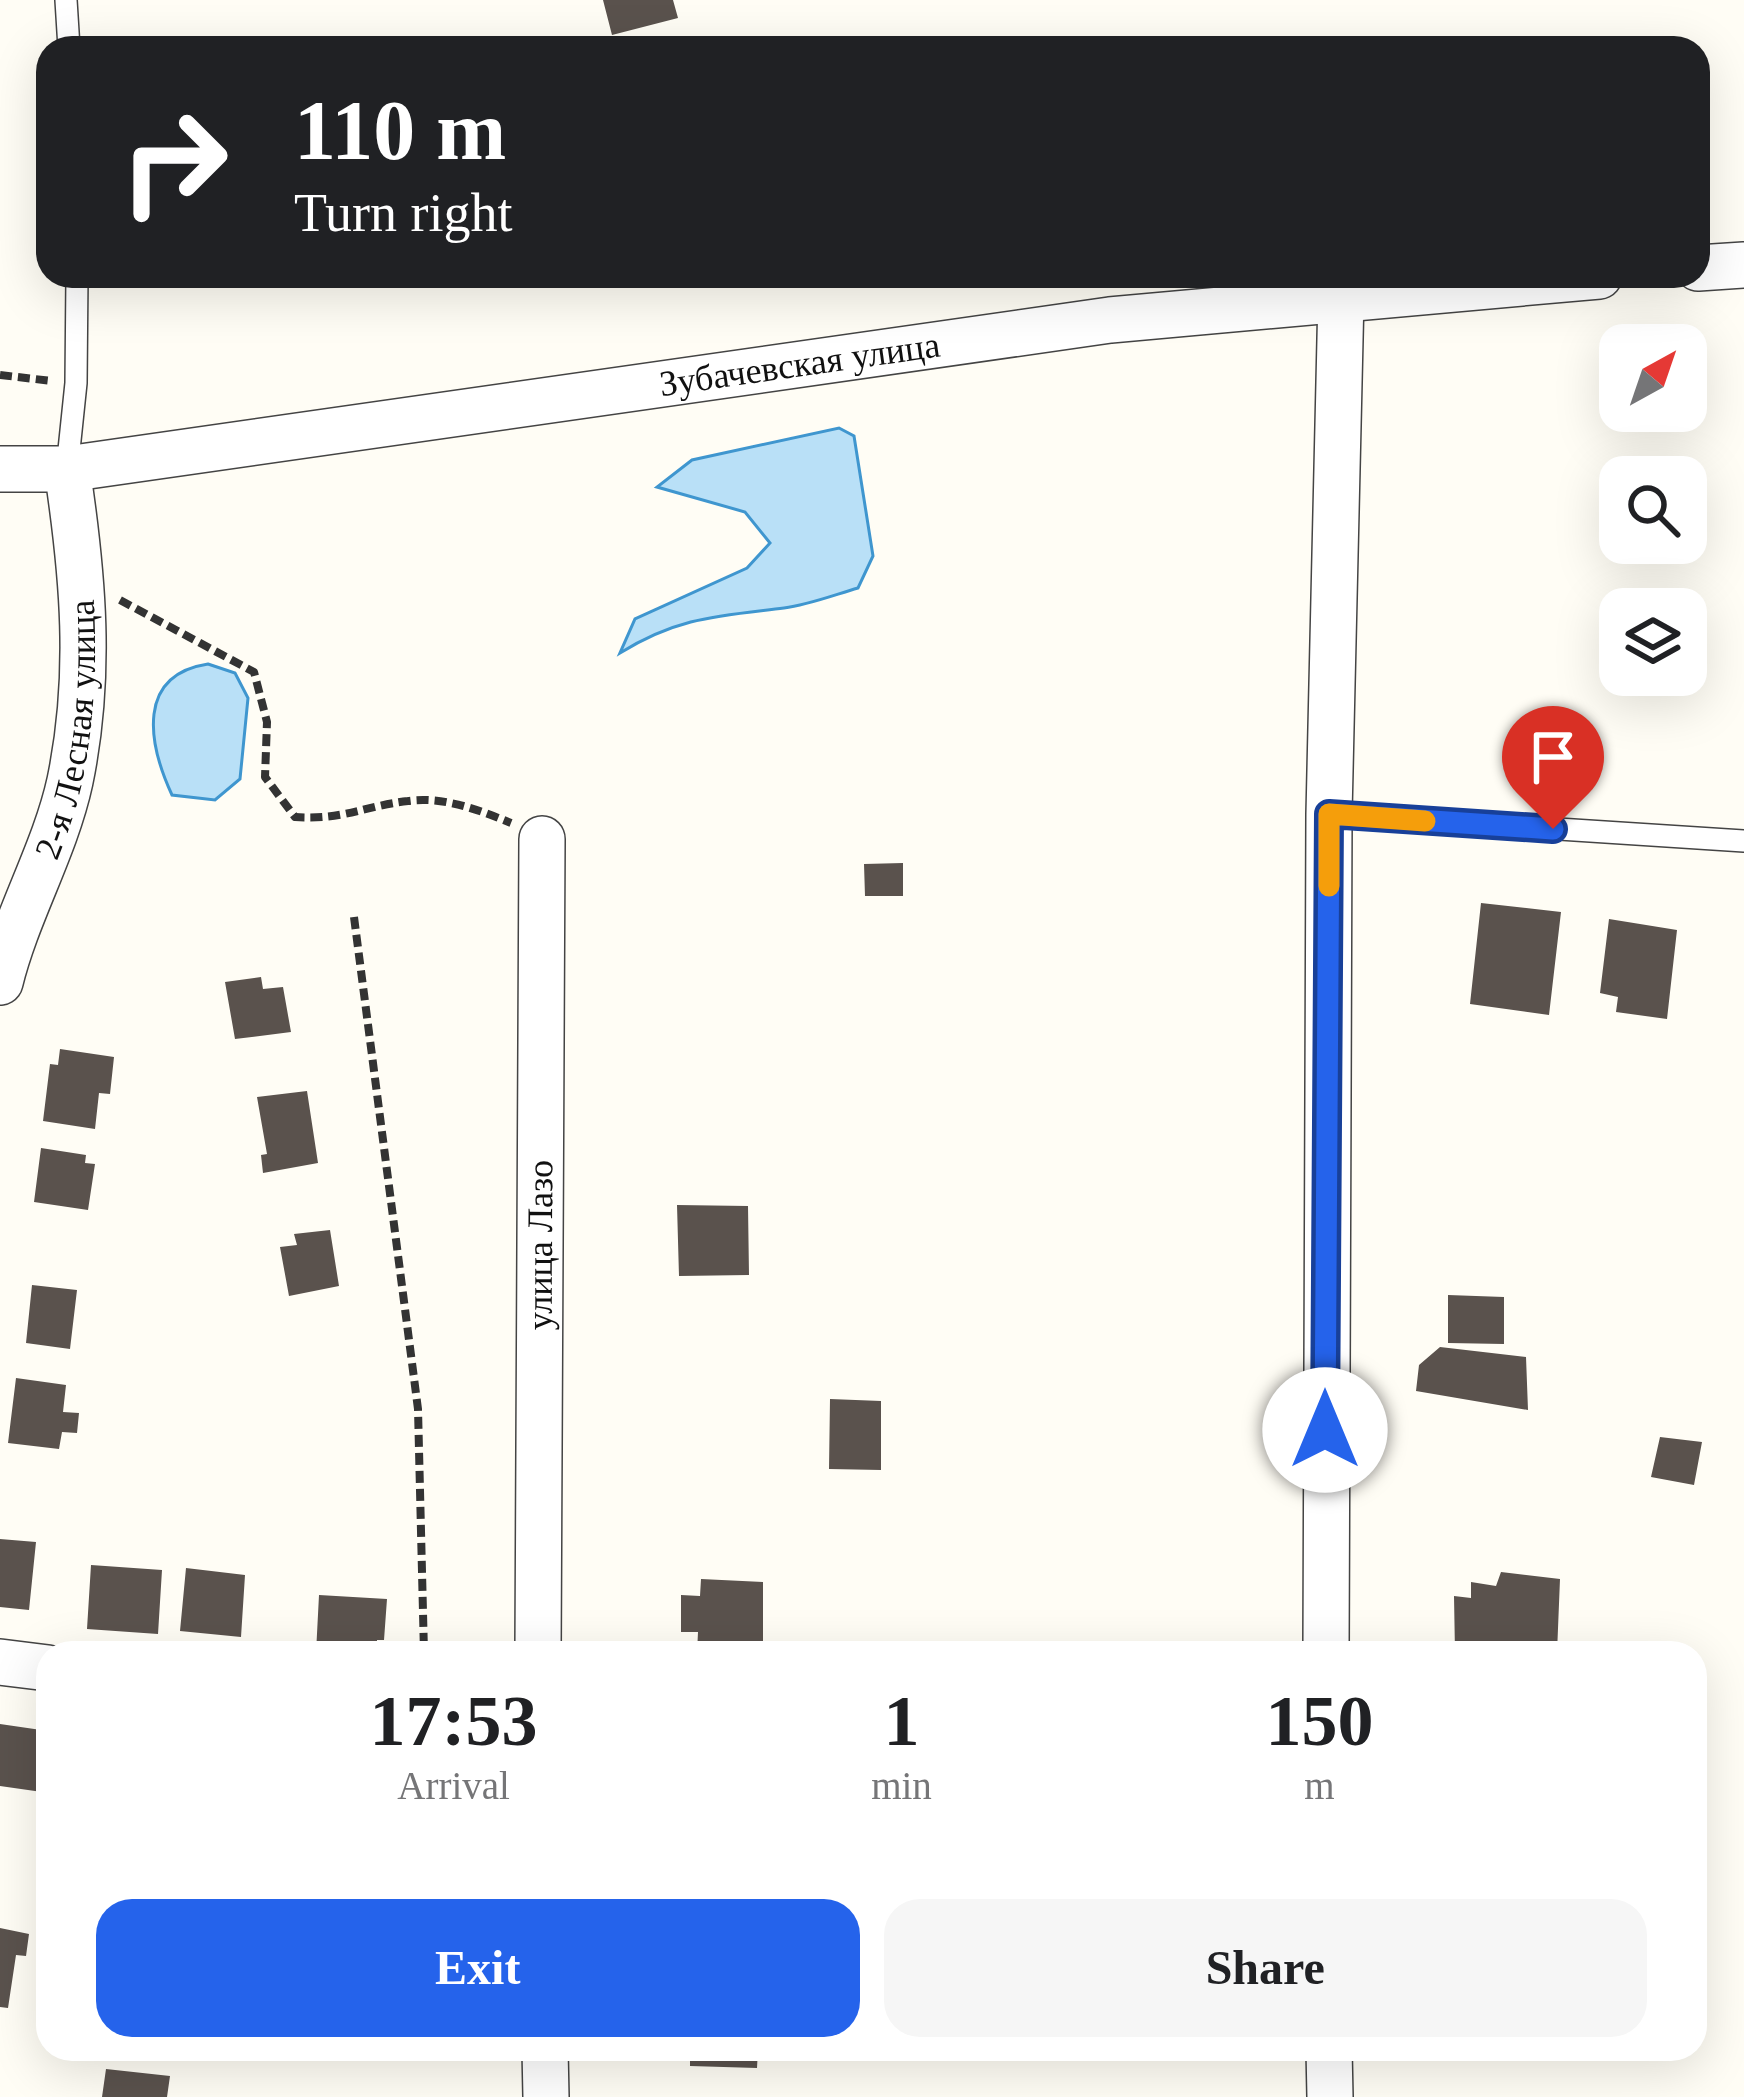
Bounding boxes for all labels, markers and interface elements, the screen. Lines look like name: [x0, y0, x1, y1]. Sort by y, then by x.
icon: right: [96, 84, 252, 240]
text: 110 m: [294, 84, 506, 177]
text: Turn right: [294, 183, 513, 243]
north arrow: [1599, 324, 1707, 432]
map controls: [1599, 324, 1707, 696]
street label: Зубачевская улица: [657, 325, 942, 404]
button: search: [1599, 456, 1707, 564]
button: layers: [1599, 588, 1707, 696]
street label: 2-я Лесная улица: [27, 599, 103, 864]
pin: [1502, 706, 1604, 829]
icon: arrive: [1520, 724, 1586, 790]
street label: улица Лазо: [520, 1160, 560, 1330]
position arrow: [1262, 1367, 1388, 1493]
text: 17:53: [370, 1681, 538, 1761]
text: 1: [883, 1681, 919, 1761]
text: 150: [1265, 1681, 1373, 1761]
text: Arrival: [397, 1764, 510, 1807]
text: min: [871, 1764, 932, 1807]
text: m: [1304, 1764, 1335, 1807]
button: Exit: [96, 1899, 860, 2037]
button: Share: [884, 1899, 1647, 2037]

